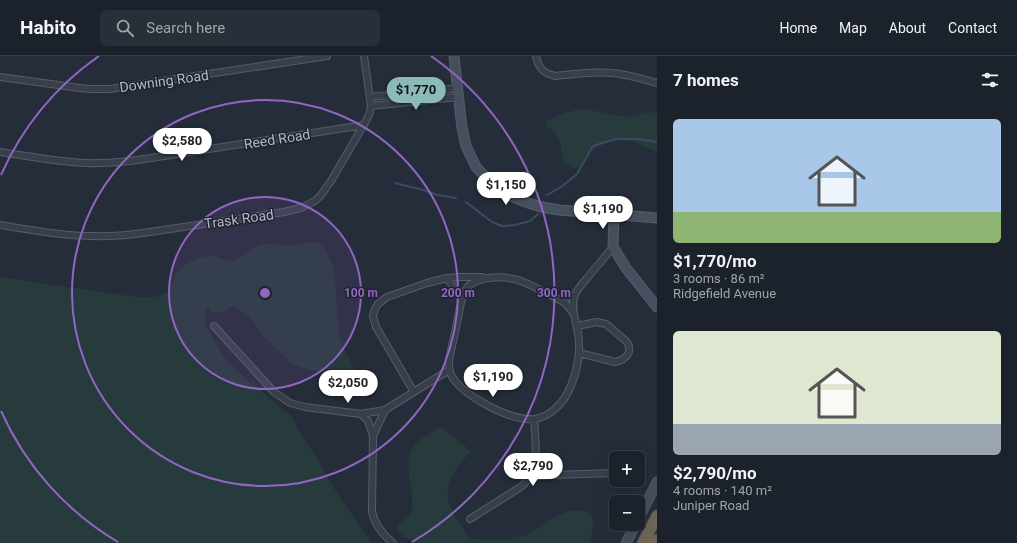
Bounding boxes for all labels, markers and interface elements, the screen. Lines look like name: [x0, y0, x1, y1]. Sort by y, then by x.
search box: [100, 10, 380, 46]
text: Habito: [20, 16, 76, 39]
icon: search: [114, 17, 136, 39]
text: Search here: [146, 19, 225, 37]
text: Home: [779, 20, 817, 36]
text: Map: [839, 20, 867, 36]
text: About: [889, 20, 926, 36]
text: Contact: [948, 20, 997, 36]
street label: Downing Road: [118, 67, 210, 95]
icon: filters: [979, 69, 1001, 91]
text: 7 homes: [673, 70, 739, 90]
pin: $1,770: [383, 77, 449, 111]
text: $1,770: [396, 82, 436, 97]
street label: Reed Road: [243, 126, 311, 152]
pin: $2,580: [149, 128, 215, 162]
text: $2,580: [162, 133, 202, 148]
icon: home: [801, 145, 873, 217]
pin: $1,150: [473, 172, 539, 206]
text: $1,150: [486, 177, 526, 192]
pin: $1,190: [570, 196, 636, 230]
text: $1,190: [583, 201, 623, 216]
street label: Trask Road: [203, 206, 275, 232]
text: $1,770/mo: [673, 251, 757, 271]
text: 3 rooms · 86 m²: [673, 271, 765, 286]
centre of rings: [258, 286, 272, 300]
text: 100 m: [344, 286, 378, 300]
text: 200 m: [441, 286, 475, 300]
text: 300 m: [537, 286, 571, 300]
text: Ridgefield Avenue: [673, 286, 776, 301]
icon: home: [801, 357, 873, 429]
pin: $1,190: [460, 364, 526, 398]
text: $1,190: [473, 369, 513, 384]
pin: $2,050: [315, 370, 381, 404]
text: $2,050: [328, 375, 368, 390]
map controls: [609, 451, 645, 531]
button: +: [609, 451, 645, 487]
pin: $2,790: [500, 453, 566, 487]
text: $2,790: [513, 458, 553, 473]
text: $2,790/mo: [673, 463, 757, 483]
text: 4 rooms · 140 m²: [673, 483, 772, 498]
button: −: [609, 495, 645, 531]
text: Juniper Road: [673, 498, 749, 513]

